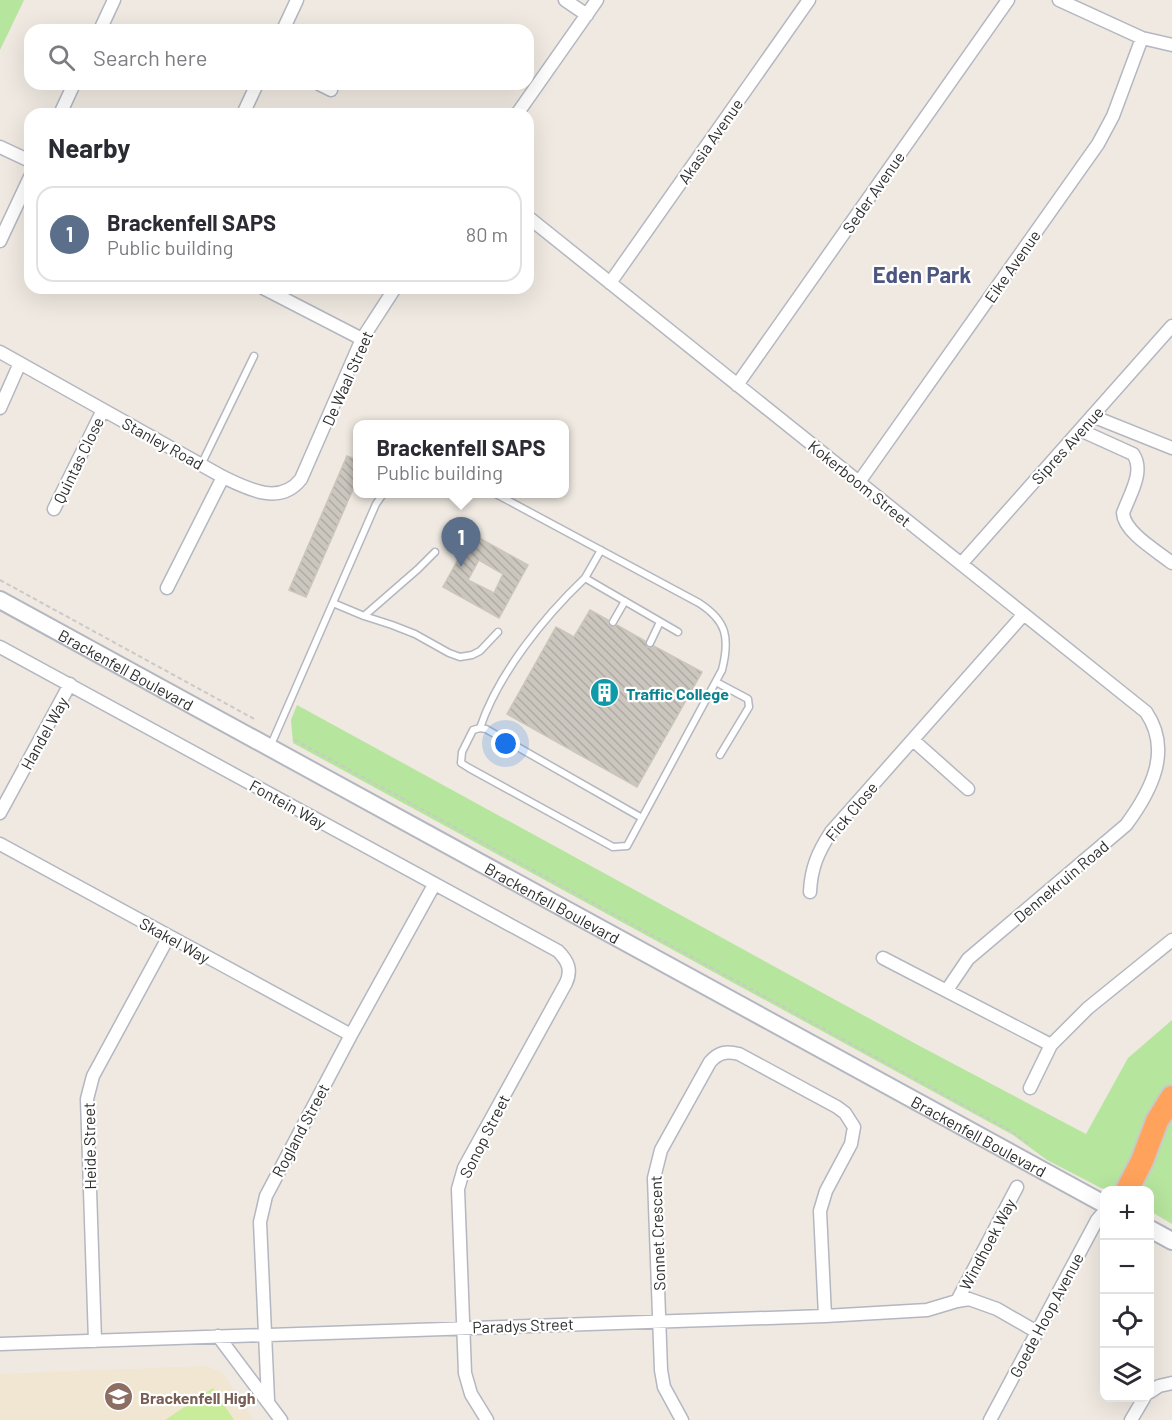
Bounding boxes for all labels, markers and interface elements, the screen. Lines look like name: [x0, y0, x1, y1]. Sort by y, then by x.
search box: [24, 24, 534, 90]
icon: search: [45, 41, 78, 74]
text: Search here: [93, 44, 207, 70]
street label: Akasia Avenue: [674, 95, 746, 187]
text: Nearby: [48, 132, 130, 163]
street label: Seder Avenue: [838, 148, 908, 236]
text: Brackenfell SAPS: [107, 209, 276, 235]
text: 1: [66, 222, 73, 246]
text: 80 m: [466, 222, 508, 246]
street label: Eike Avenue: [980, 226, 1044, 306]
text: Public building: [107, 235, 233, 259]
district label: Eden Park: [873, 261, 972, 287]
street label: De Waal Street: [318, 328, 376, 428]
street label: Sipres Avenue: [1027, 402, 1107, 488]
street label: Stanley Road: [119, 413, 207, 473]
street label: Quintas Close: [49, 414, 107, 506]
popup: [353, 420, 569, 498]
text: Brackenfell SAPS: [376, 434, 546, 460]
street label: Kokerboom Street: [805, 436, 915, 530]
text: Public building: [376, 460, 503, 484]
pin: 1: [442, 518, 480, 567]
street label: Brackenfell Boulevard: [56, 625, 197, 714]
building icon: Traffic College: [589, 677, 621, 709]
place label: Traffic College: [626, 684, 729, 703]
street label: Handel Way: [16, 693, 72, 773]
your location: [491, 729, 520, 758]
street label: Fontein Way: [246, 775, 330, 833]
street label: Fick Close: [821, 778, 881, 844]
street label: Dennekruin Road: [1010, 836, 1112, 926]
street label: Brackenfell Boulevard: [482, 858, 623, 947]
street label: Skakel Way: [137, 913, 214, 967]
street label: Rogland Street: [267, 1080, 333, 1180]
street label: Sonop Street: [455, 1091, 513, 1181]
street label: Brackenfell Boulevard: [908, 1091, 1050, 1180]
street label: Heide Street: [79, 1102, 99, 1190]
street label: Sonnet Crescent: [645, 1175, 669, 1291]
map controls: [1100, 1186, 1154, 1402]
button: +: [1100, 1186, 1154, 1240]
street label: Windhoek Way: [955, 1194, 1019, 1293]
button: −: [1100, 1240, 1154, 1294]
street label: Goede Hoop Avenue: [1005, 1249, 1087, 1381]
button: locate: [1100, 1294, 1154, 1348]
street label: Paradys Street: [472, 1314, 574, 1336]
button: layers: [1100, 1348, 1154, 1402]
school or university icon: Brackenfell High: [103, 1381, 135, 1413]
place label: Brackenfell High: [140, 1388, 256, 1407]

